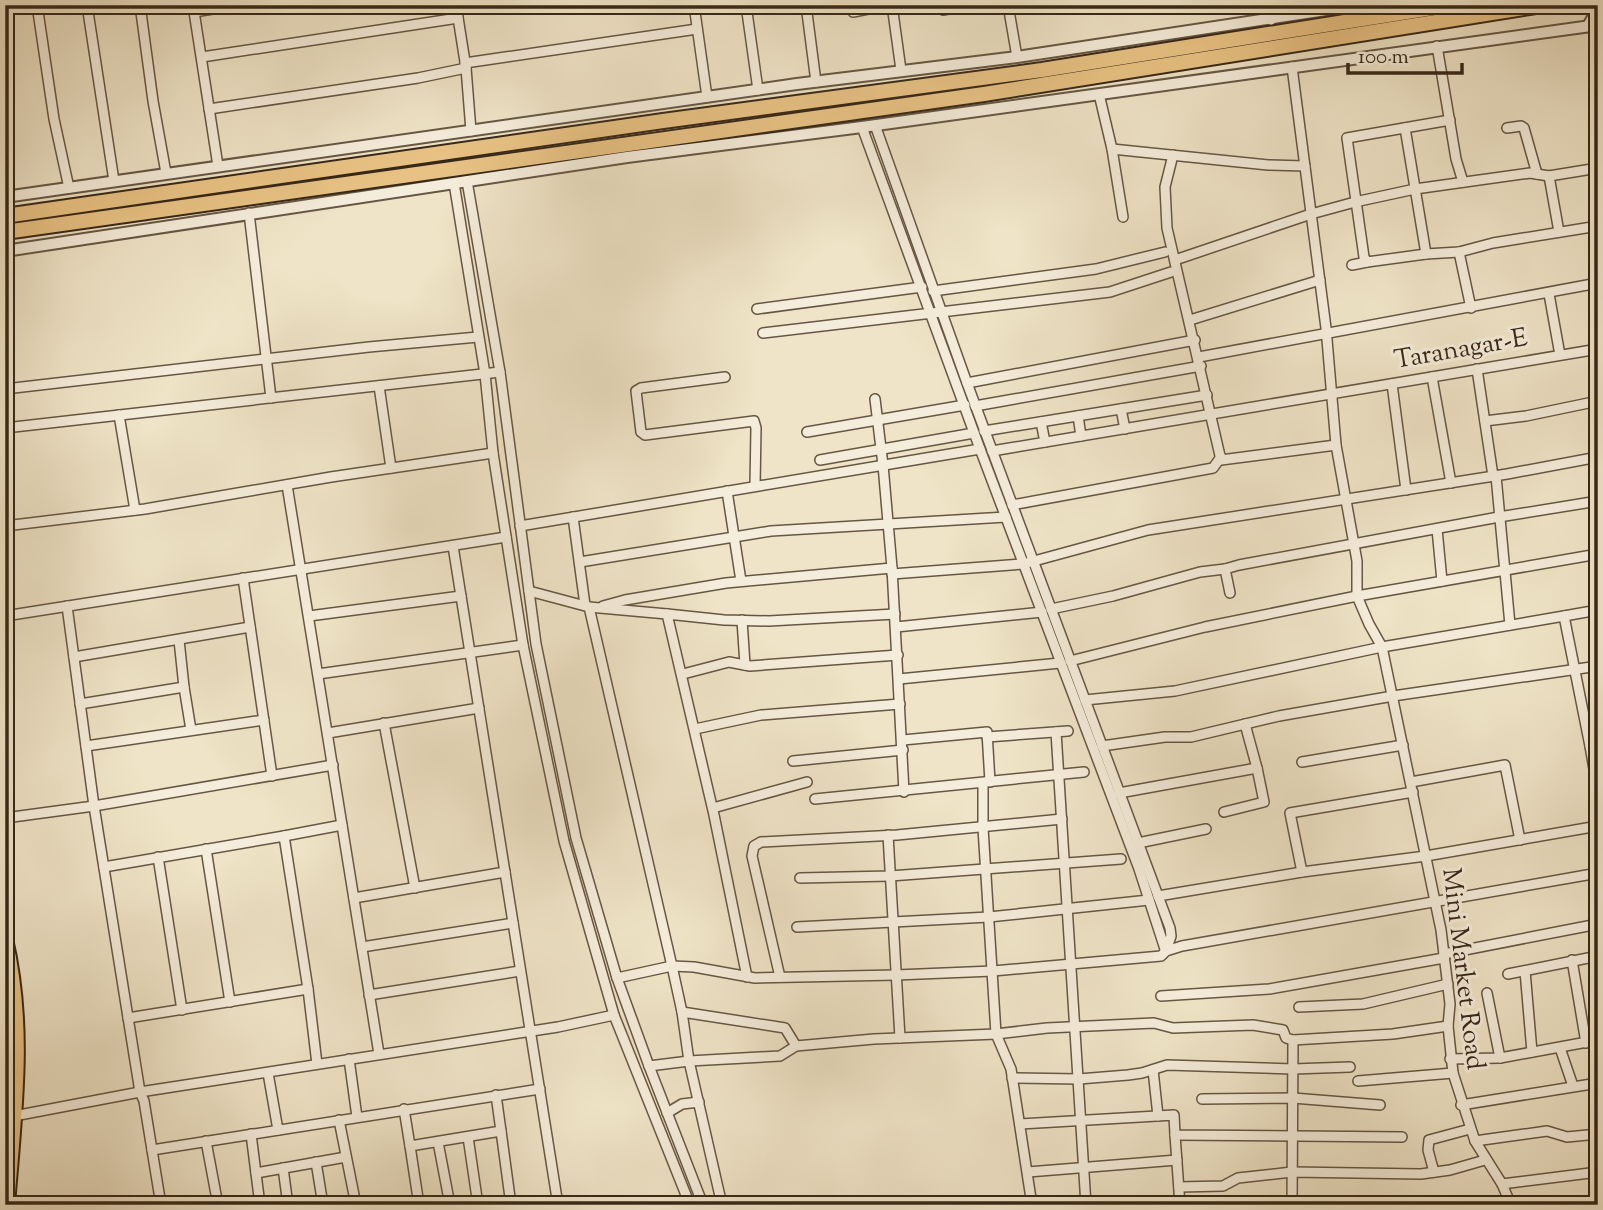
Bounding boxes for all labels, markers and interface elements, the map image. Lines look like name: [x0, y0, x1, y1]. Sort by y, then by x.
scale bar: [1348, 32, 1461, 76]
text: 100 m: [1358, 43, 1409, 73]
street label: Taranagar-E: [1391, 320, 1531, 380]
street label: Mini Market Road: [1431, 866, 1493, 1072]

